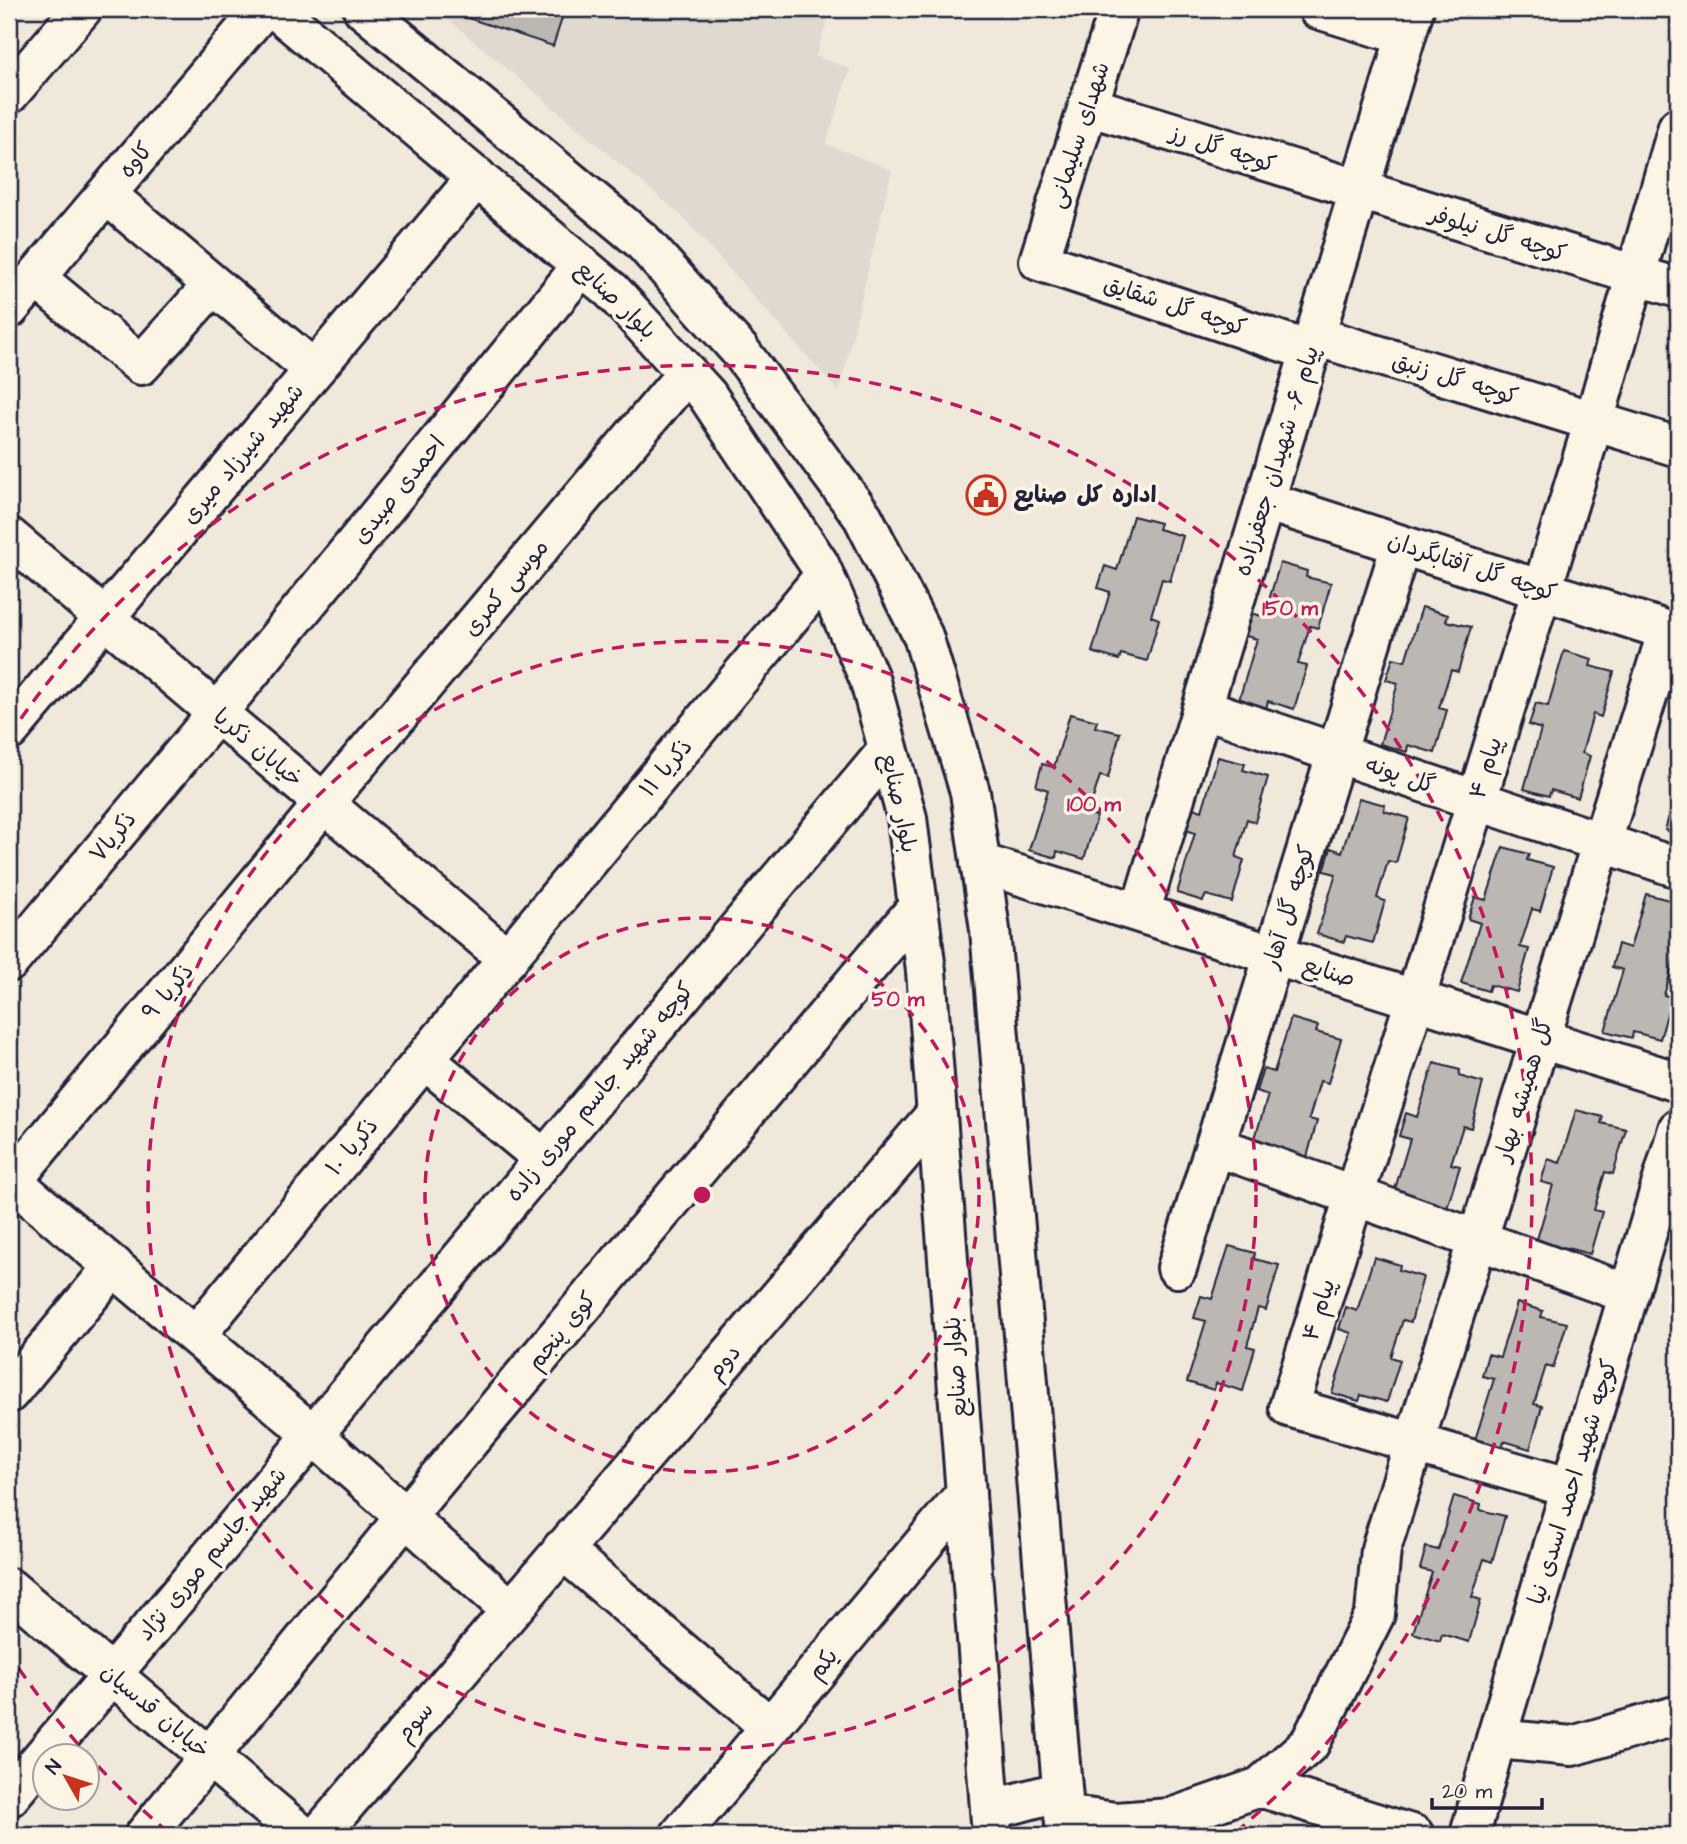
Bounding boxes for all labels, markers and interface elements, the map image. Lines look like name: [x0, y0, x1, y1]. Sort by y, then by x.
street label: شهدای سلیمانی: [1040, 58, 1118, 212]
street label: کوچه گل رز: [1164, 116, 1280, 181]
street label: کاوه: [111, 135, 161, 185]
street label: کوچه گل نیلوفر: [1424, 197, 1571, 270]
street label: بلوار صنایع: [568, 253, 664, 347]
street label: کوچه گل شقایق: [1099, 268, 1251, 344]
street label: پیام ۶- شهیدان جعفرزاده: [1227, 342, 1328, 580]
street label: کوچه گل زنبق: [1388, 345, 1522, 413]
street label: شهید شیرزاد میری: [174, 377, 312, 531]
street label: احمدی صیدی: [345, 429, 453, 551]
public building icon: اداره کل صنایع: [965, 474, 1007, 516]
place label: اداره کل صنایع: [1013, 479, 1157, 511]
street label: کوچه گل آفتابگردان: [1383, 525, 1561, 609]
street label: موسی کمری: [456, 533, 556, 643]
text: 150 m: [1262, 594, 1318, 623]
street label: خیابان ذکریا: [206, 701, 310, 795]
street label: ذکریا ۱۱: [632, 732, 700, 804]
street label: پیام ۴: [1461, 733, 1511, 803]
street label: گل پونه: [1361, 748, 1439, 802]
street label: بلوار صنایع: [873, 750, 925, 856]
text: 100 m: [1067, 790, 1122, 819]
street label: ذکریا۷: [82, 805, 144, 869]
street label: کوچه گل آهار: [1255, 841, 1323, 974]
street label: صنایع: [1299, 949, 1359, 995]
street label: ذکریا ۹: [135, 957, 201, 1027]
street label: کوچه شهید جاسم موری زاده: [498, 975, 702, 1209]
text: 50 m: [872, 985, 925, 1014]
street label: گل همیشه بهار: [1486, 1014, 1561, 1167]
street label: ذکریا ۱۰: [318, 1111, 386, 1183]
centre of rings: [690, 1183, 714, 1207]
street label: پیام ۴: [1294, 1275, 1344, 1345]
street label: کوی پنجم: [520, 1285, 605, 1378]
street label: بلوار صنایع: [937, 1315, 975, 1419]
street label: دوم: [700, 1337, 749, 1387]
street label: کوچه شهید احمد اسدی نیا: [1520, 1355, 1626, 1609]
street label: شهید جاسم موری نژاد: [130, 1460, 295, 1648]
street label: یکم: [800, 1641, 846, 1687]
street label: خیابان قدسیان: [94, 1656, 216, 1766]
street label: سوم: [389, 1695, 441, 1749]
north arrow: [32, 1742, 102, 1812]
text: N: [40, 1754, 68, 1780]
scale bar: [1432, 1767, 1542, 1811]
text: 20 m: [1442, 1777, 1493, 1806]

